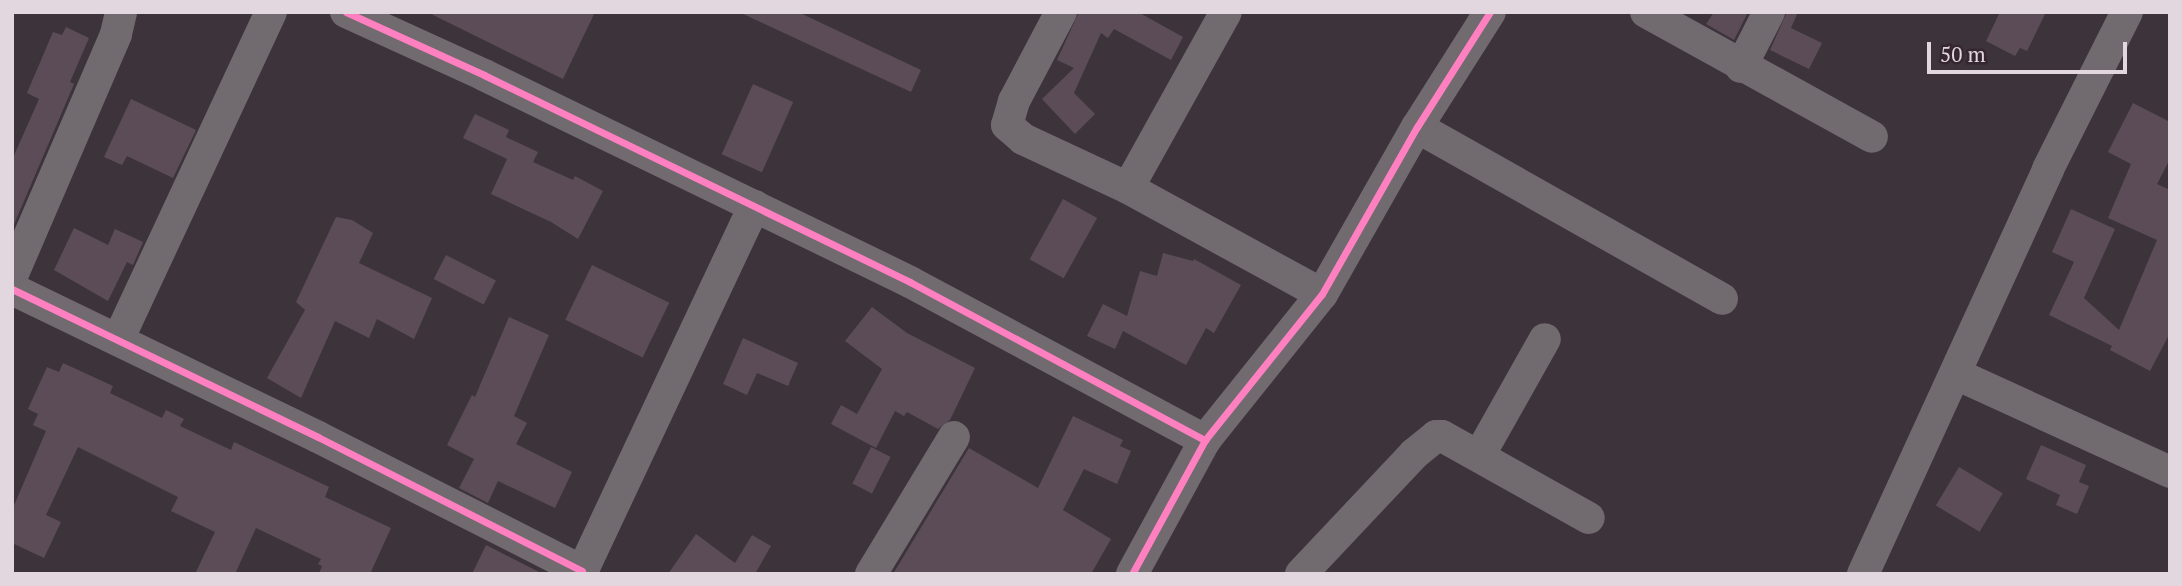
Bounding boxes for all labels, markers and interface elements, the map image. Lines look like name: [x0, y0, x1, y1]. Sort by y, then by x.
scale bar: [1930, 28, 2130, 72]
text: 50 m: [1940, 40, 1986, 68]

